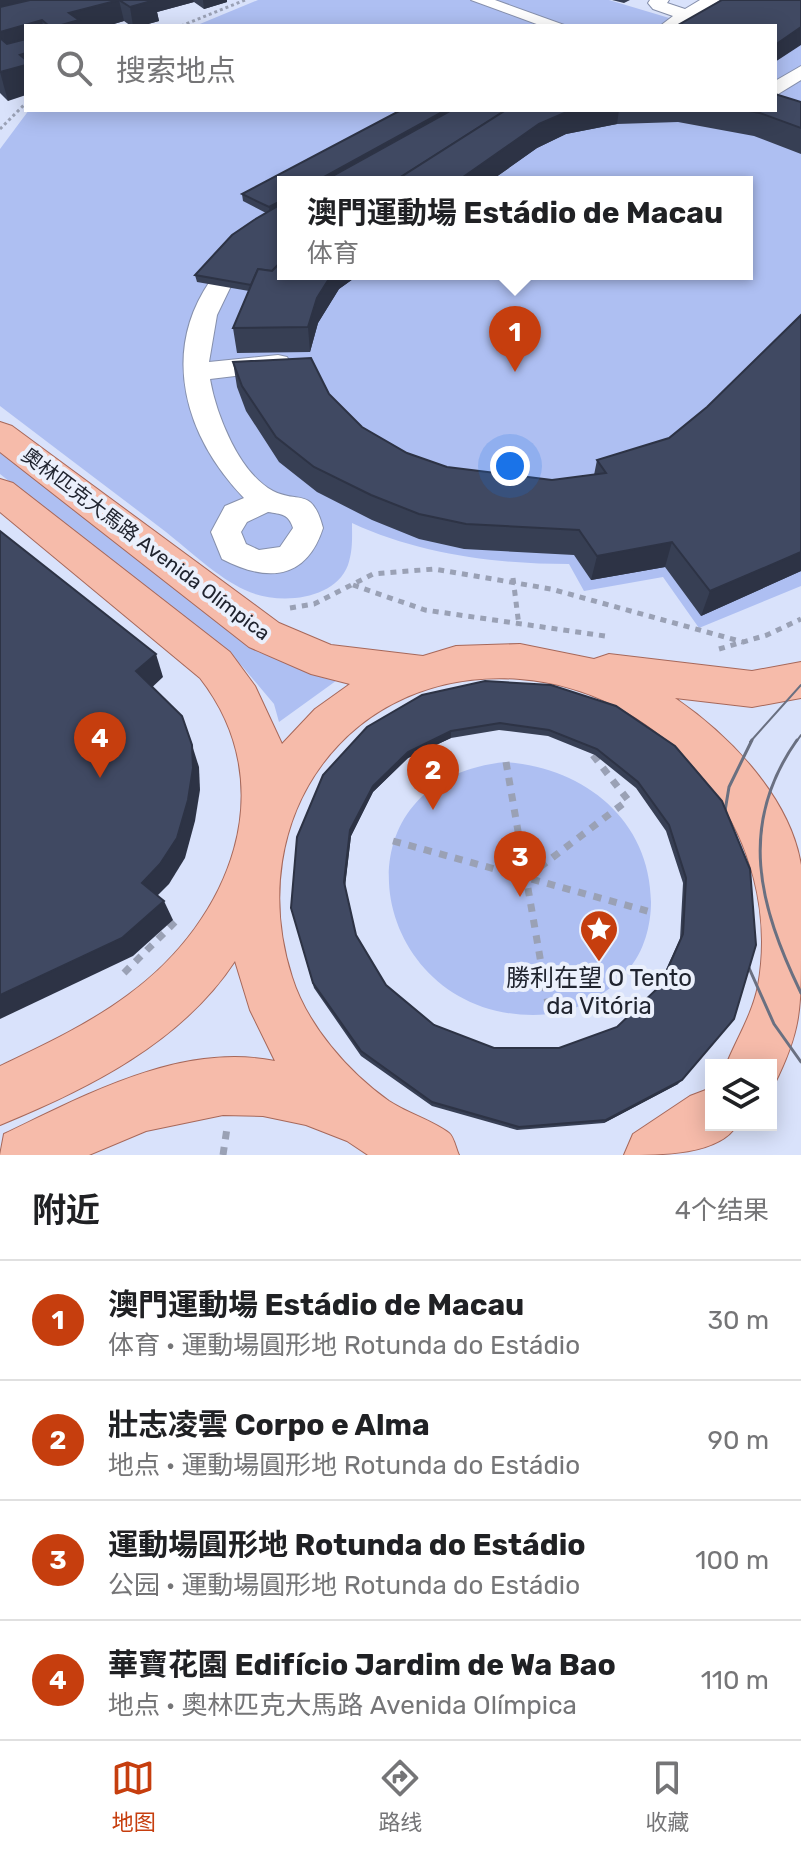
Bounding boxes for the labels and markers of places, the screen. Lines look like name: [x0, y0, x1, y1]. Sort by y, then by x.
pin: 1: [489, 306, 541, 372]
pin: 4: [74, 712, 126, 778]
pin: 2: [407, 744, 459, 810]
pin: 3: [494, 831, 546, 897]
place icon: 勝利在望 O Tento da Vitória: [578, 908, 620, 963]
place label: 勝利在望 O Tento da Vitória: [506, 964, 692, 1020]

